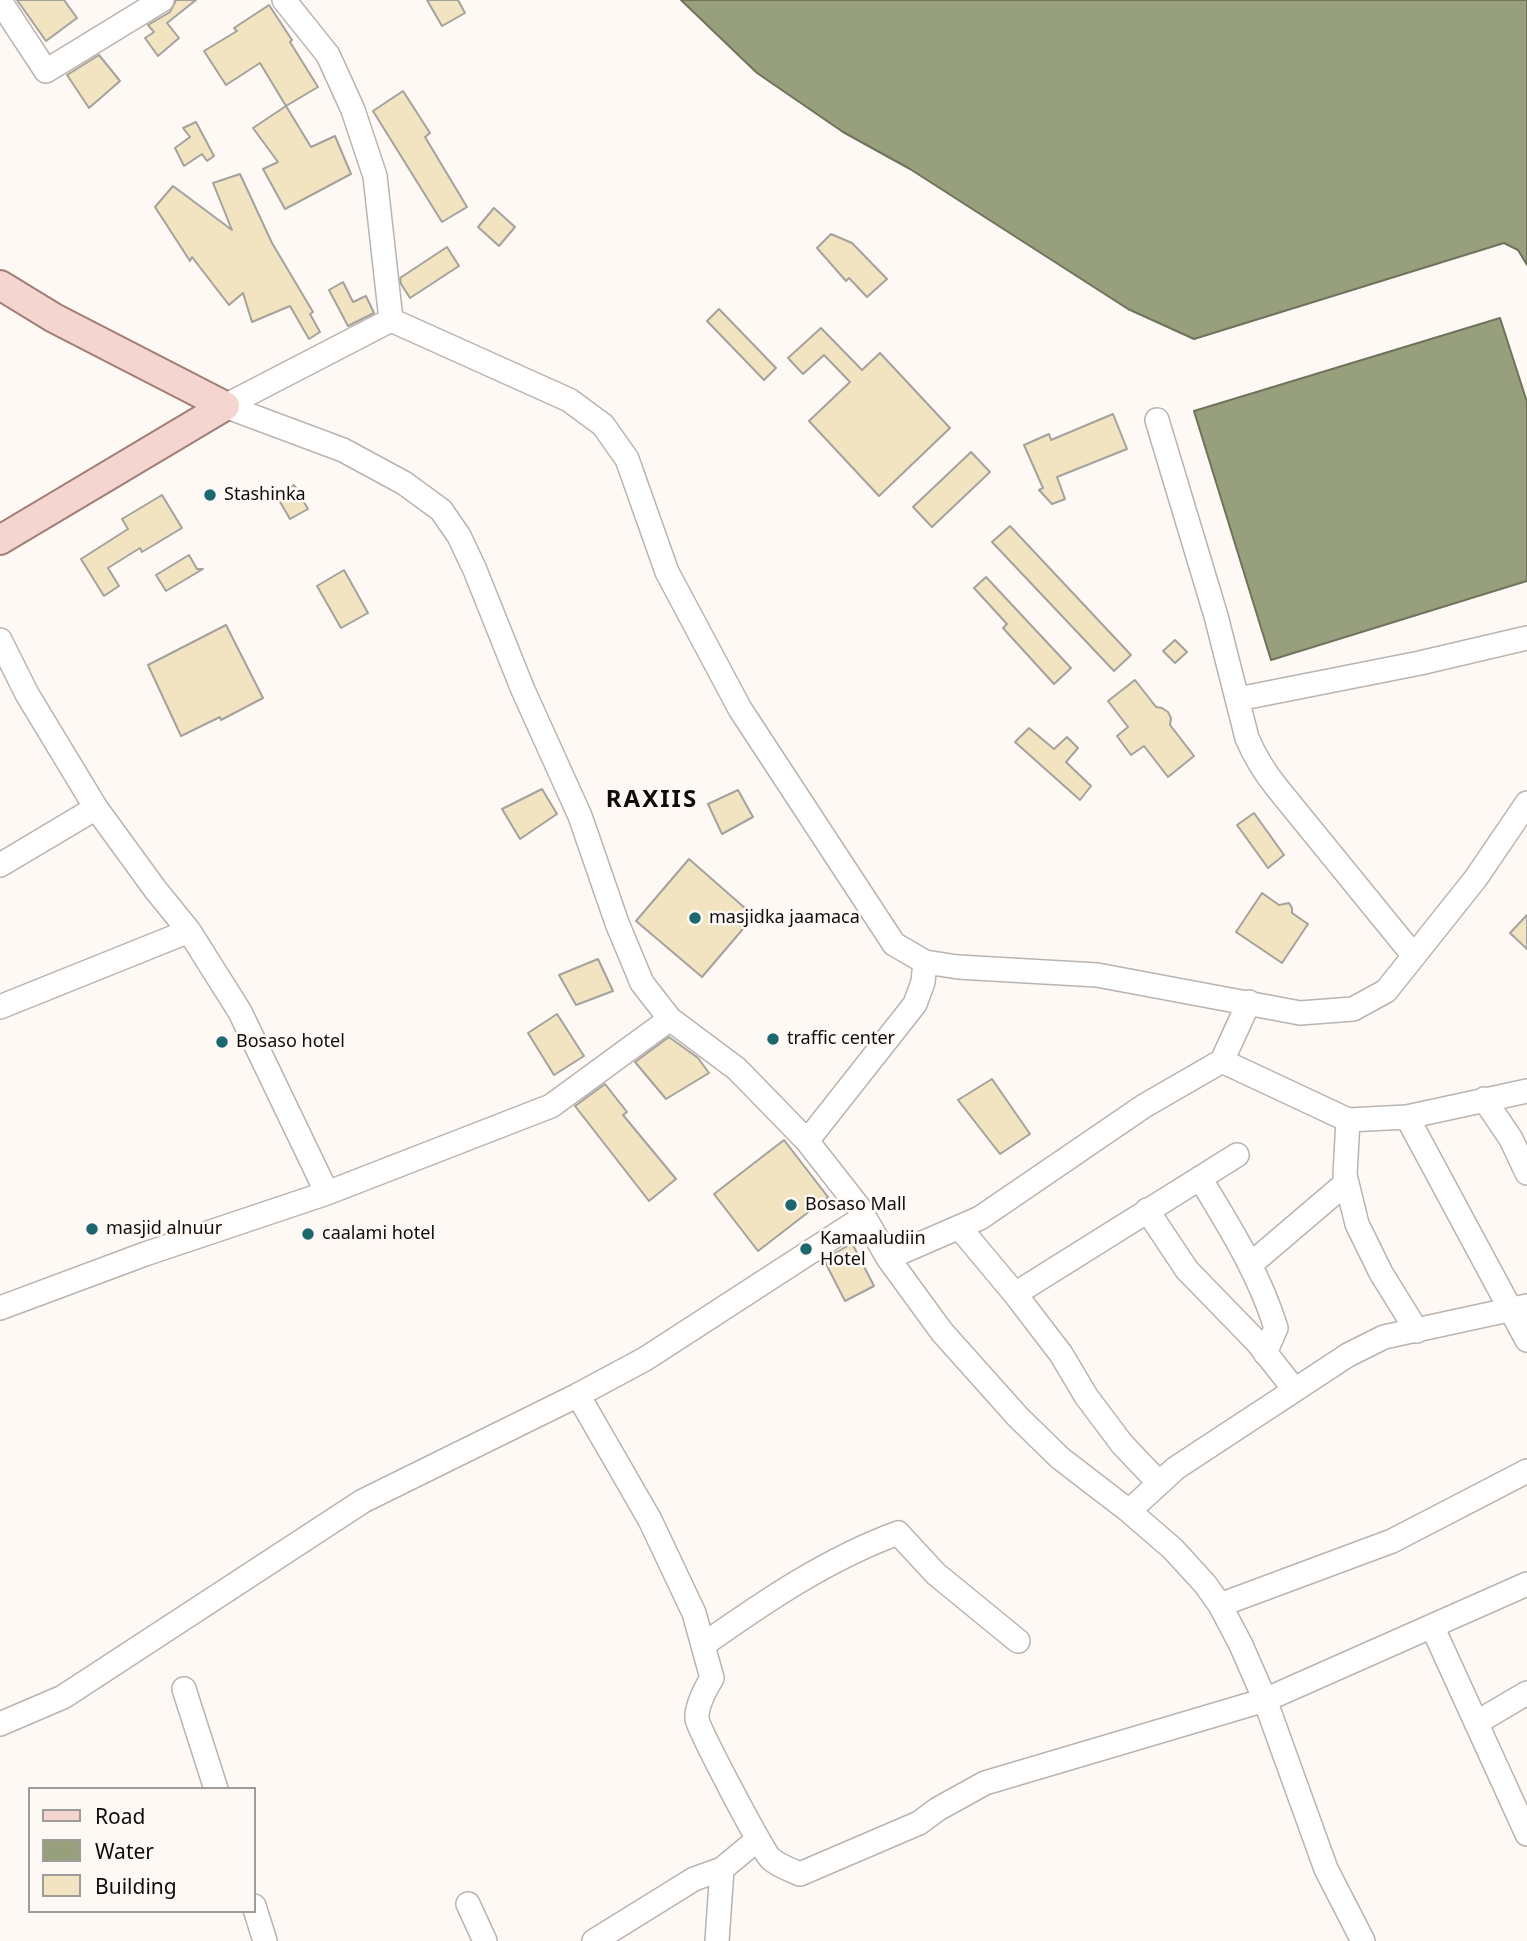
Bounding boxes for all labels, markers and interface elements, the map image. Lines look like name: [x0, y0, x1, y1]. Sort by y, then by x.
place label: Stashinka: [224, 484, 306, 506]
marker: Stashinka: [202, 487, 218, 503]
district label: RAXIIS: [607, 786, 697, 814]
place label: masjidka jaamaca: [709, 907, 860, 929]
marker: masjidka jaamaca: [687, 910, 703, 926]
place label: traffic center: [787, 1028, 895, 1050]
place label: Bosaso hotel: [236, 1031, 345, 1053]
marker: traffic center: [765, 1031, 781, 1047]
marker: Bosaso hotel: [214, 1034, 230, 1050]
place label: Bosaso Mall: [805, 1194, 906, 1216]
marker: Bosaso Mall: [783, 1197, 799, 1213]
place label: masjid alnuur: [106, 1218, 222, 1240]
marker: masjid alnuur: [84, 1221, 100, 1237]
place label: caalami hotel: [322, 1223, 435, 1245]
marker: caalami hotel: [300, 1226, 316, 1242]
place label: Kamaaludiin Hotel: [820, 1228, 926, 1270]
marker: Kamaaludiin Hotel: [798, 1241, 814, 1257]
legend: [28, 1787, 256, 1913]
text: Road: [95, 1802, 145, 1830]
text: Water: [95, 1837, 154, 1865]
text: Building: [95, 1872, 177, 1900]

